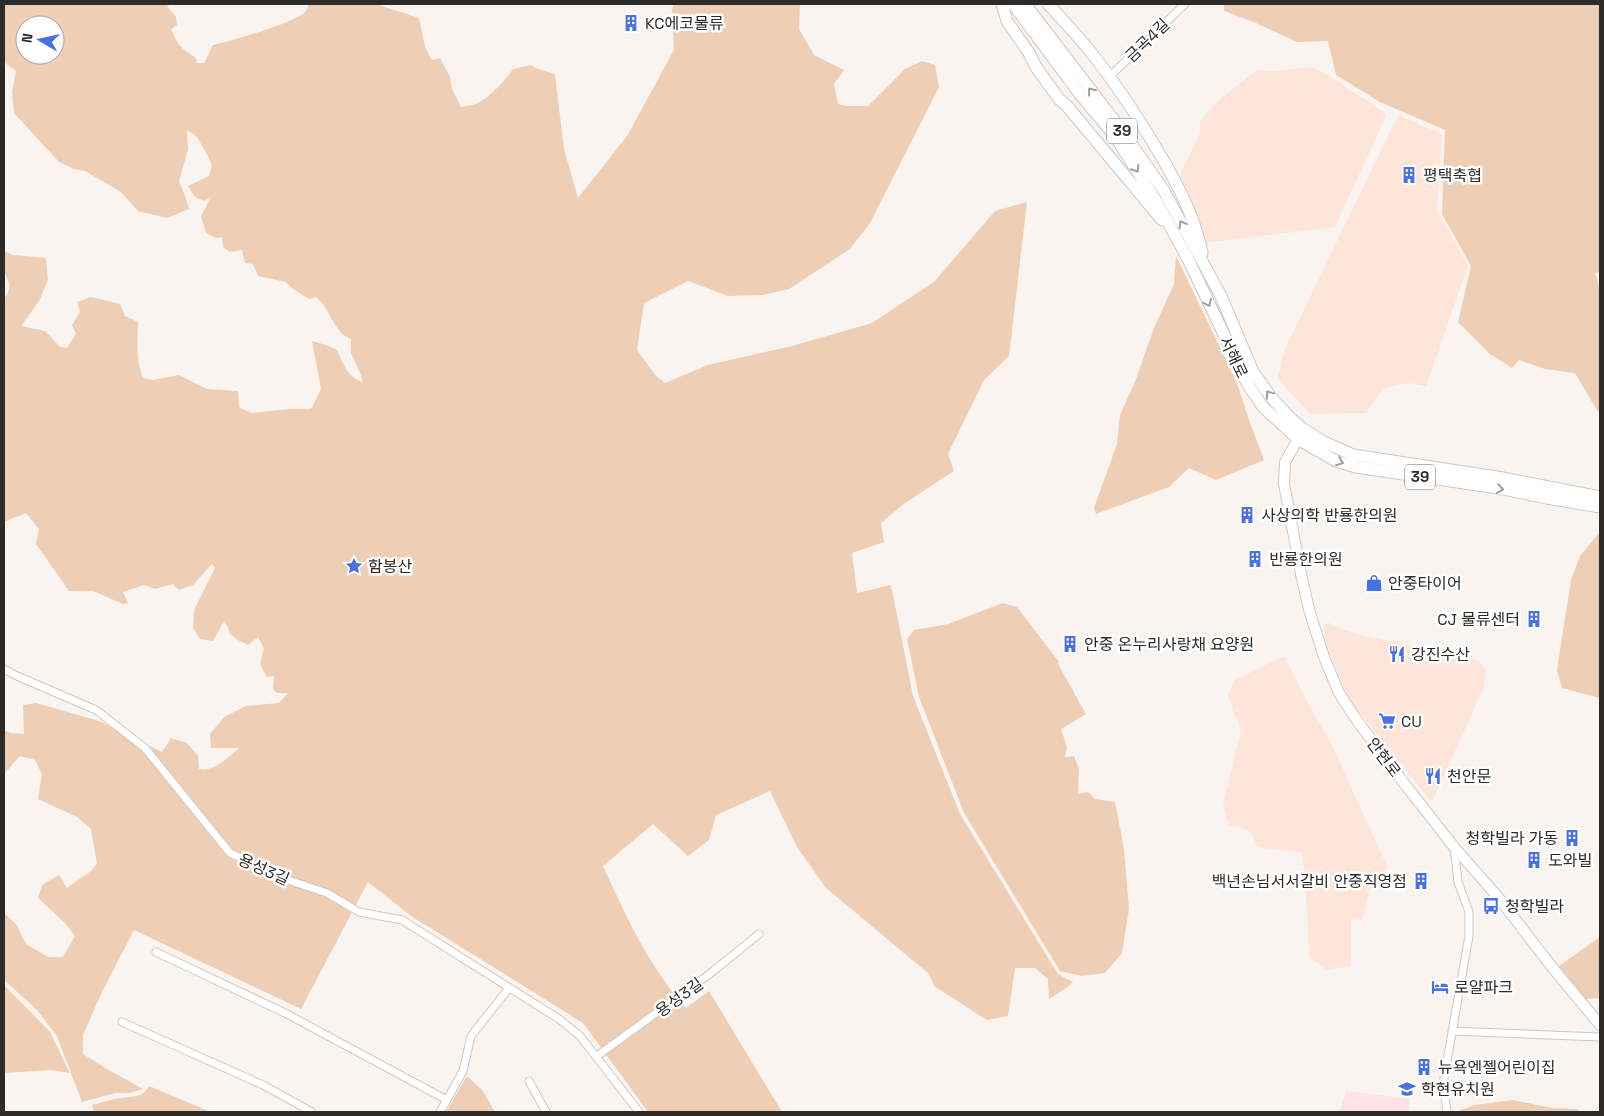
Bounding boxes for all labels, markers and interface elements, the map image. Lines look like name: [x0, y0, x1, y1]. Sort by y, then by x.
building icon: KC에코물류: [621, 13, 641, 33]
place label: KC에코물류: [645, 13, 724, 34]
street label: 금곡4길: [1121, 14, 1174, 67]
north arrow: [15, 15, 65, 65]
text: N: [18, 32, 37, 44]
one-way arrow: [1088, 88, 1096, 97]
road number: 39: [1107, 118, 1137, 144]
one-way arrow: [1129, 164, 1139, 173]
building icon: 평택축협: [1399, 165, 1419, 185]
place label: 평택축협: [1423, 165, 1482, 186]
one-way arrow: [1179, 221, 1189, 230]
one-way arrow: [1202, 298, 1213, 307]
street label: 서해로: [1214, 333, 1253, 382]
one-way arrow: [1267, 391, 1275, 400]
one-way arrow: [1336, 456, 1344, 466]
road number: 39: [1405, 464, 1435, 490]
one-way arrow: [1496, 483, 1505, 493]
building icon: 사상의학 반룡한의원: [1237, 505, 1257, 525]
place label: 사상의학 반룡한의원: [1261, 505, 1398, 526]
building icon: 반룡한의원: [1245, 549, 1265, 569]
place label: 반룡한의원: [1269, 549, 1343, 570]
place icon: 함봉산: [344, 556, 364, 576]
place label: 함봉산: [368, 556, 412, 577]
shop icon: 안중타이어: [1364, 573, 1384, 593]
place label: 안중타이어: [1388, 573, 1462, 594]
place label: CJ 물류센터: [1437, 609, 1520, 630]
building icon: CJ 물류센터: [1524, 609, 1544, 629]
building icon: 안중 온누리사랑채 요양원: [1060, 634, 1080, 654]
place label: 안중 온누리사랑채 요양원: [1084, 634, 1254, 655]
restaurant icon: 강진수산: [1387, 644, 1407, 664]
place label: 강진수산: [1411, 644, 1470, 665]
supermarket icon: CU: [1377, 711, 1397, 731]
place label: CU: [1401, 711, 1422, 732]
street label: 안현로: [1362, 733, 1405, 781]
restaurant icon: 천안문: [1423, 766, 1443, 786]
place label: 천안문: [1447, 766, 1491, 787]
place label: 청학빌라 가동: [1466, 828, 1558, 849]
building icon: 청학빌라 가동: [1562, 828, 1582, 848]
street label: 용성3길: [235, 849, 293, 890]
building icon: 도와빌: [1524, 850, 1544, 870]
place label: 도와빌: [1548, 850, 1592, 871]
place label: 백년손님서서갈비 안중직영점: [1212, 871, 1407, 892]
building icon: 백년손님서서갈비 안중직영점: [1411, 871, 1431, 891]
bus stop icon: 청학빌라: [1481, 896, 1501, 916]
place label: 청학빌라: [1505, 896, 1564, 917]
street label: 용성3길: [651, 973, 707, 1022]
hotel icon: 로얄파크: [1430, 977, 1450, 997]
place label: 로얄파크: [1454, 977, 1513, 998]
building icon: 뉴욕엔젤어린이집: [1414, 1057, 1434, 1077]
place label: 뉴욕엔젤어린이집: [1438, 1057, 1556, 1078]
school or university icon: 학현유치원: [1397, 1079, 1417, 1099]
place label: 학현유치원: [1421, 1079, 1495, 1100]

